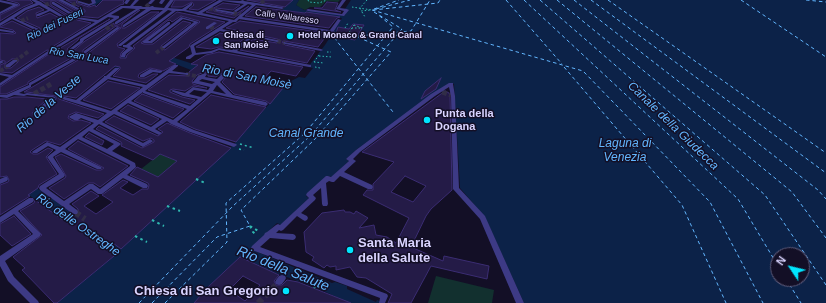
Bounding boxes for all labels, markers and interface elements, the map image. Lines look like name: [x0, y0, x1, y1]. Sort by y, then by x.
water label: Rio dei Fuseri: [25, 6, 85, 44]
street label: Calle Vallaresso: [254, 7, 320, 27]
place label: Chiesa di San Moisè: [224, 31, 269, 52]
marker: Hotel Monaco & Grand Canal: [285, 31, 295, 41]
place label: Hotel Monaco & Grand Canal: [298, 31, 422, 41]
marker: Chiesa di San Moisè: [211, 36, 221, 46]
water label: Rio San Luca: [48, 45, 110, 67]
water label: Rio di San Moisè: [201, 61, 293, 93]
water label: Rio de la Veste: [14, 72, 84, 136]
water label: Canale della Giudecca: [625, 79, 721, 173]
place label: Punta della Dogana: [435, 107, 494, 133]
marker: Punta della Dogana: [422, 115, 432, 125]
water label: Canal Grande: [269, 127, 343, 141]
water label: Laguna di Venezia: [599, 137, 651, 165]
water label: Rio delle Ostreghe: [33, 191, 123, 259]
place label: Santa Maria della Salute: [358, 235, 431, 266]
water label: Rio della Salute: [234, 243, 332, 295]
marker: Santa Maria della Salute: [345, 245, 355, 255]
north arrow: [770, 247, 810, 287]
text: N: [774, 254, 788, 267]
place label: Chiesa di San Gregorio: [134, 283, 278, 299]
marker: Chiesa di San Gregorio: [281, 286, 291, 296]

